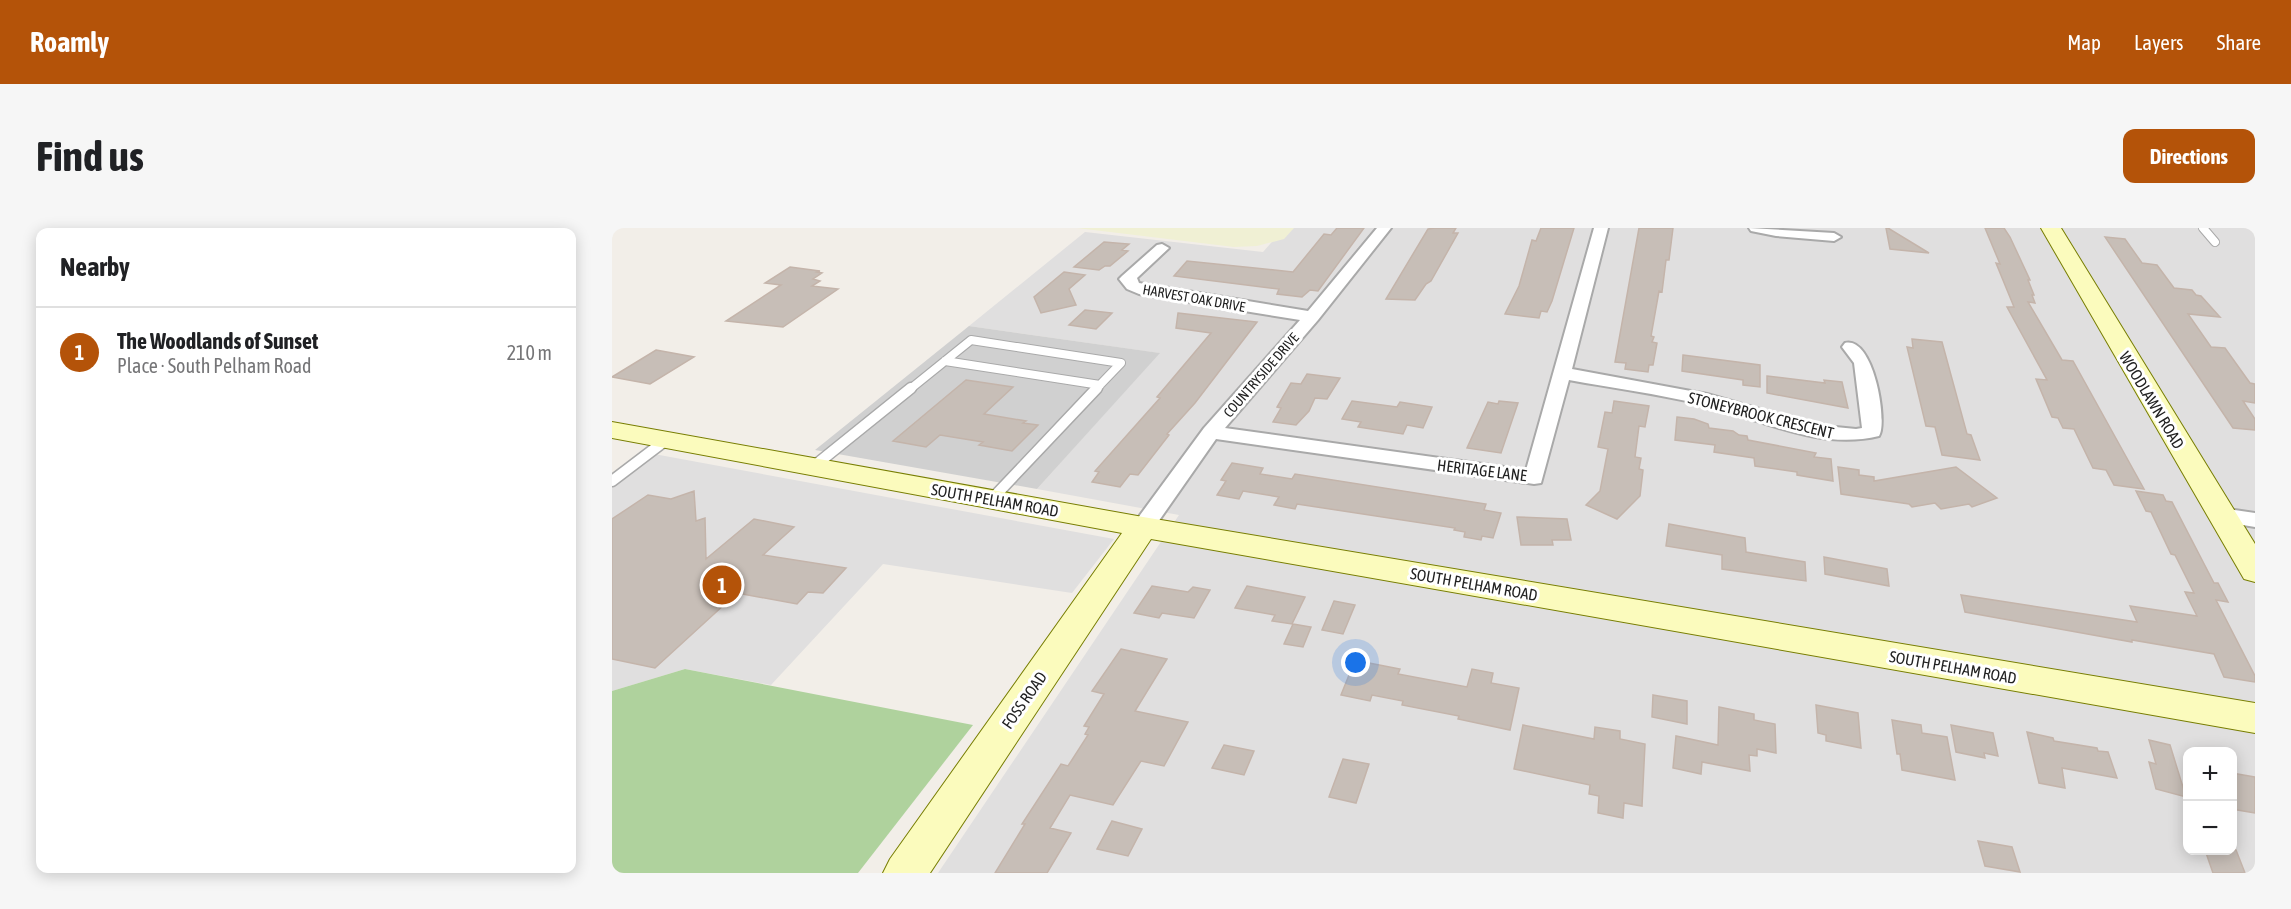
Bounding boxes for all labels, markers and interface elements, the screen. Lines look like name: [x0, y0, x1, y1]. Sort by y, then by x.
text: Roamly: [30, 26, 109, 58]
text: Map: [2067, 30, 2101, 54]
text: Layers: [2134, 30, 2184, 54]
text: Share: [2217, 30, 2261, 54]
button: Directions: [2123, 129, 2255, 183]
text: Find us: [36, 132, 144, 180]
text: Nearby: [60, 252, 130, 282]
street label: HARVEST OAK DRIVE: [1142, 281, 1246, 315]
text: The Woodlands of Sunset: [117, 328, 318, 354]
street label: COUNTRYSIDE DRIVE: [1220, 330, 1302, 420]
text: 1: [75, 341, 84, 364]
text: 210 m: [507, 341, 552, 364]
street label: WOODLAWN ROAD: [2116, 348, 2188, 452]
text: Place · South Pelham Road: [117, 354, 312, 377]
street label: STONEYBROOK CRESCENT: [1686, 388, 1836, 442]
street label: HERITAGE LANE: [1436, 456, 1528, 484]
street label: SOUTH PELHAM ROAD: [930, 480, 1060, 520]
pin: 1: [702, 562, 742, 608]
street label: SOUTH PELHAM ROAD: [1409, 564, 1539, 604]
street label: SOUTH PELHAM ROAD: [1888, 647, 2018, 687]
your location: [1341, 648, 1370, 677]
street label: FOSS ROAD: [998, 668, 1050, 732]
map controls: [2183, 747, 2237, 855]
button: +: [2183, 747, 2237, 801]
button: −: [2183, 801, 2237, 855]

